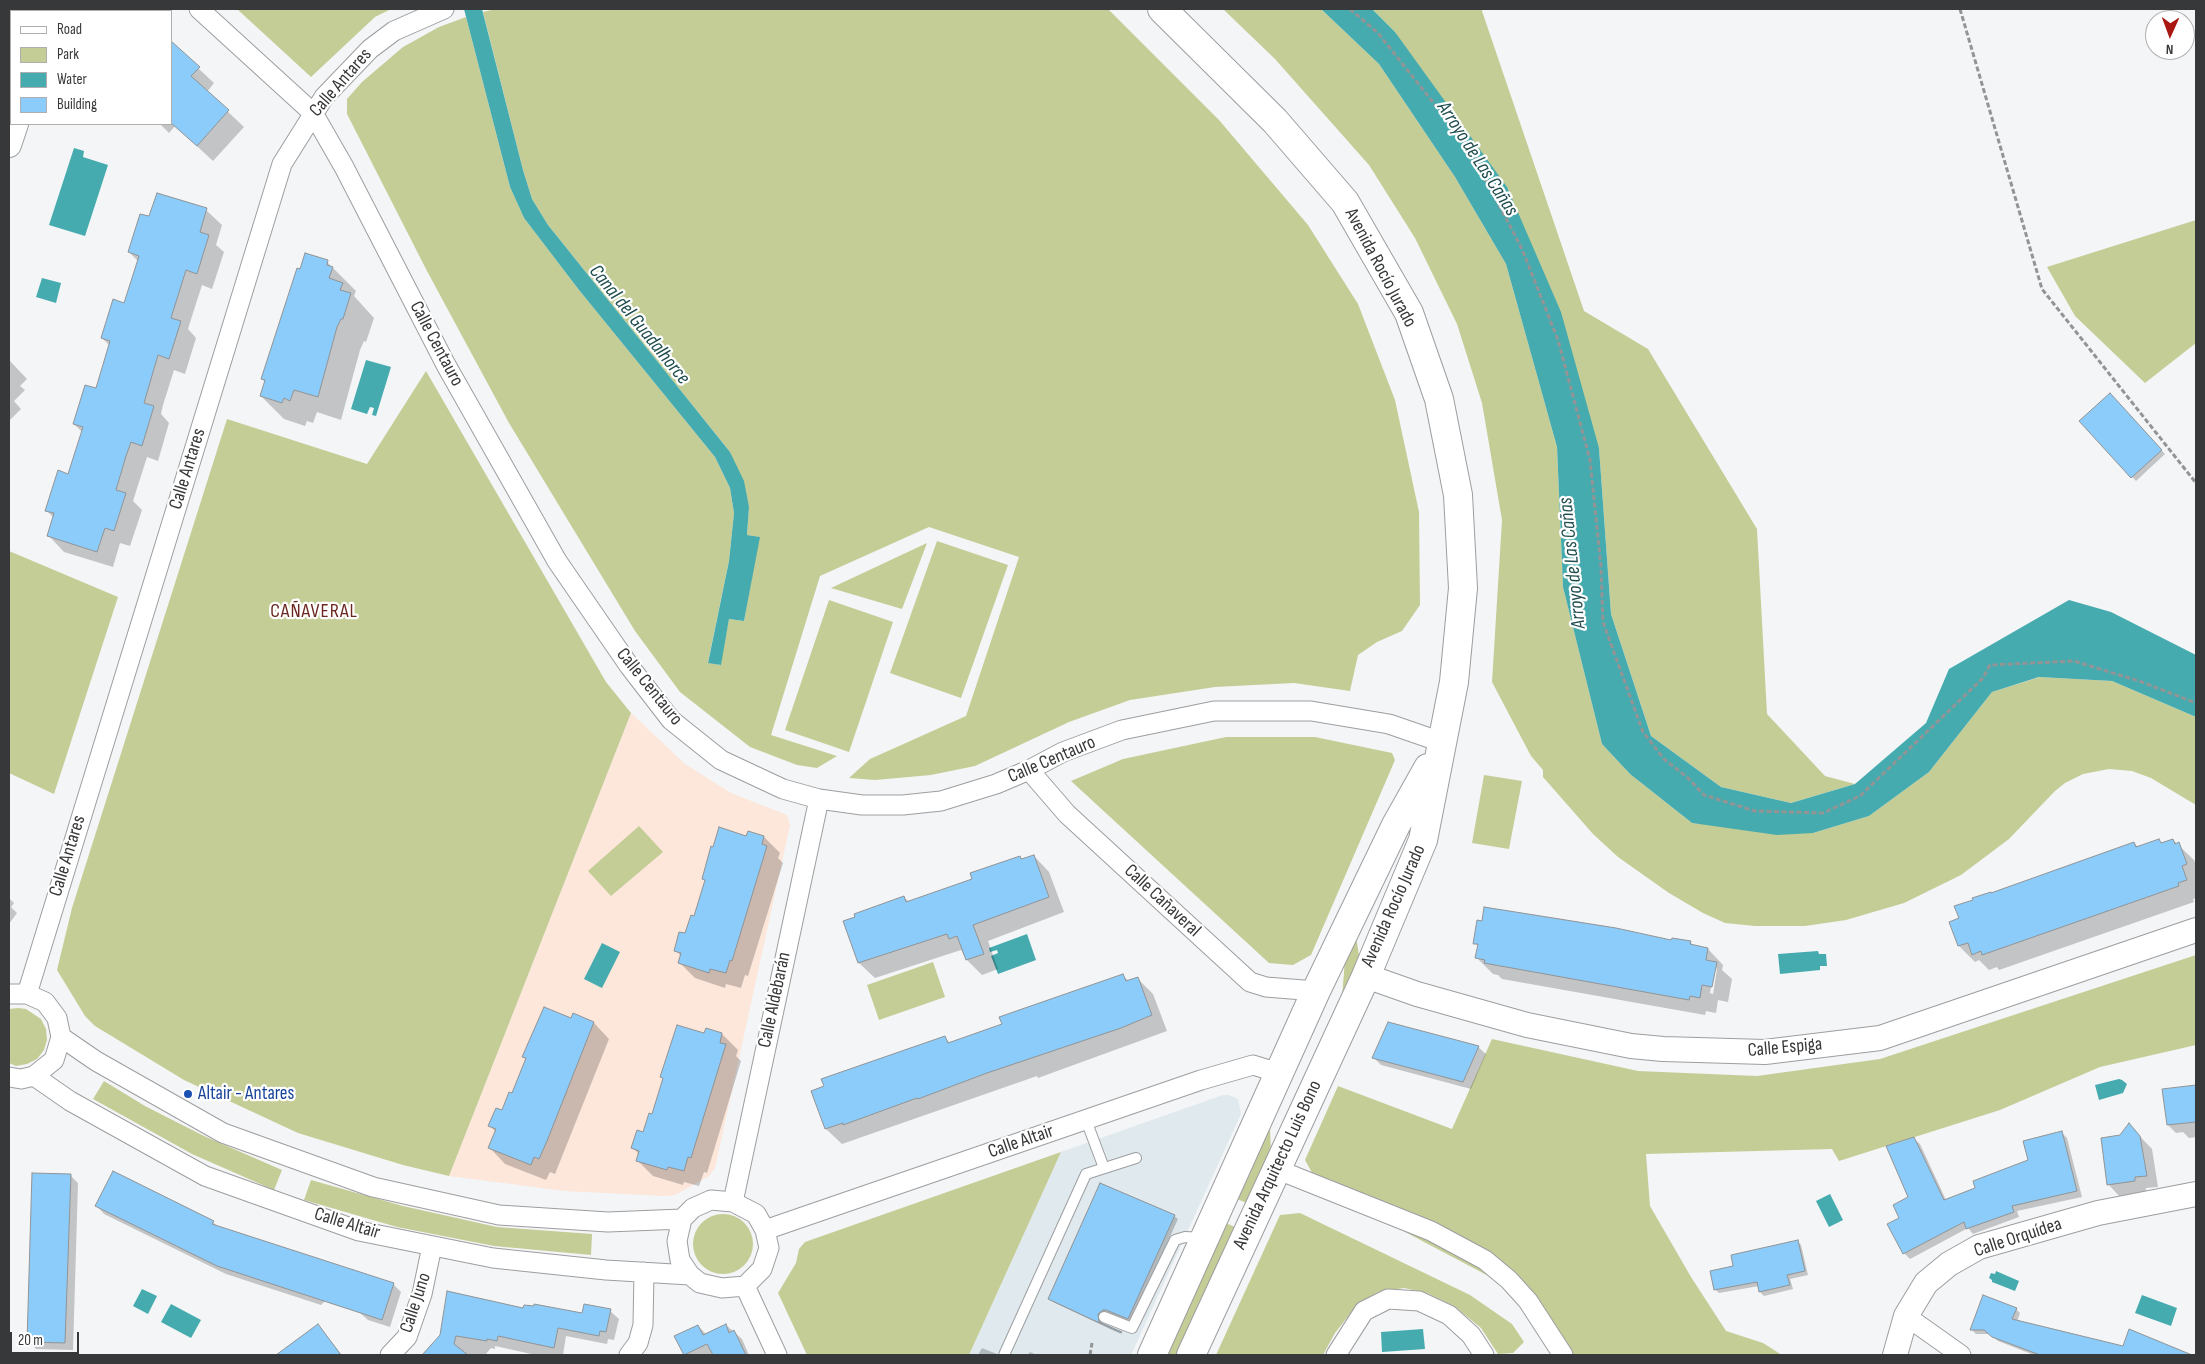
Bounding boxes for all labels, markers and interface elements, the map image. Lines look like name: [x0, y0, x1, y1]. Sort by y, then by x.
legend: [10, 10, 172, 125]
north arrow: [2145, 10, 2195, 60]
text: Road: [57, 20, 82, 39]
text: N: [2165, 41, 2174, 58]
street label: Calle Antares: [305, 44, 377, 122]
text: Park: [57, 45, 79, 64]
text: Water: [57, 70, 87, 89]
text: Building: [57, 95, 97, 114]
water label: Arroyo de Las Cañas: [1431, 97, 1523, 221]
street label: Avenida Rocío Jurado: [1339, 205, 1421, 331]
water label: Canal del Guadalhorce: [583, 260, 695, 390]
street label: Calle Centauro: [404, 298, 468, 390]
street label: Calle Antares: [165, 426, 211, 512]
water label: Arroyo de Las Cañas: [1554, 496, 1592, 630]
district label: CAÑAVERAL: [269, 600, 359, 624]
street label: Calle Centauro: [611, 644, 687, 730]
street label: Calle Centauro: [1005, 731, 1099, 789]
street label: Calle Antares: [45, 813, 91, 899]
street label: Avenida Rocío Jurado: [1357, 841, 1431, 971]
street label: Calle Cañaveral: [1119, 860, 1205, 942]
street label: Calle Aldebarán: [754, 950, 796, 1050]
street label: Calle Espiga: [1747, 1033, 1823, 1063]
street label: Avenida Arquitecto Luis Bono: [1229, 1077, 1327, 1253]
place label: Altair - Antares: [198, 1083, 294, 1105]
marker: Altair - Antares: [182, 1088, 194, 1100]
street label: Calle Altair: [985, 1120, 1057, 1164]
street label: Calle Altair: [311, 1203, 383, 1245]
street label: Calle Orquídea: [1971, 1213, 2065, 1263]
street label: Calle Juno: [396, 1270, 436, 1336]
scale bar: [12, 1322, 81, 1354]
text: 20 m: [18, 1331, 43, 1350]

